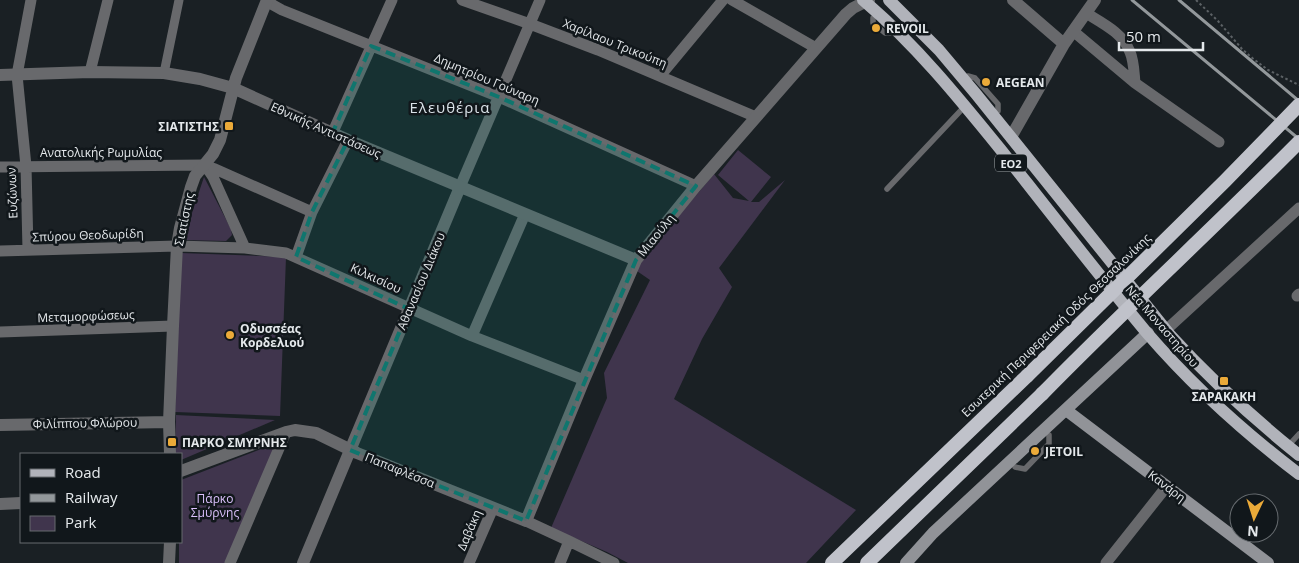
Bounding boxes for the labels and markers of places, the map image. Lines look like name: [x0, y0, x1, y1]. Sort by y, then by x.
place label: REVOIL: [886, 20, 929, 37]
marker: REVOIL: [870, 22, 882, 34]
place label: AEGEAN: [996, 74, 1044, 91]
marker: AEGEAN: [980, 76, 992, 88]
place label: ΣΙΑΤΙΣΤΗΣ: [158, 118, 219, 135]
marker: ΣΙΑΤΙΣΤΗΣ: [223, 120, 235, 132]
place label: Οδυσσέας Κορδελιού: [240, 320, 305, 351]
marker: Οδυσσέας Κορδελιού: [224, 329, 236, 341]
marker: ΣΑΡΑΚΑΚΗ: [1218, 375, 1230, 387]
place label: ΣΑΡΑΚΑΚΗ: [1192, 388, 1256, 405]
place label: ΠΑΡΚΟ ΣΜΥΡΝΗΣ: [182, 434, 287, 451]
marker: ΠΑΡΚΟ ΣΜΥΡΝΗΣ: [166, 436, 178, 448]
place label: JETOIL: [1044, 443, 1083, 460]
marker: JETOIL: [1029, 445, 1041, 457]

